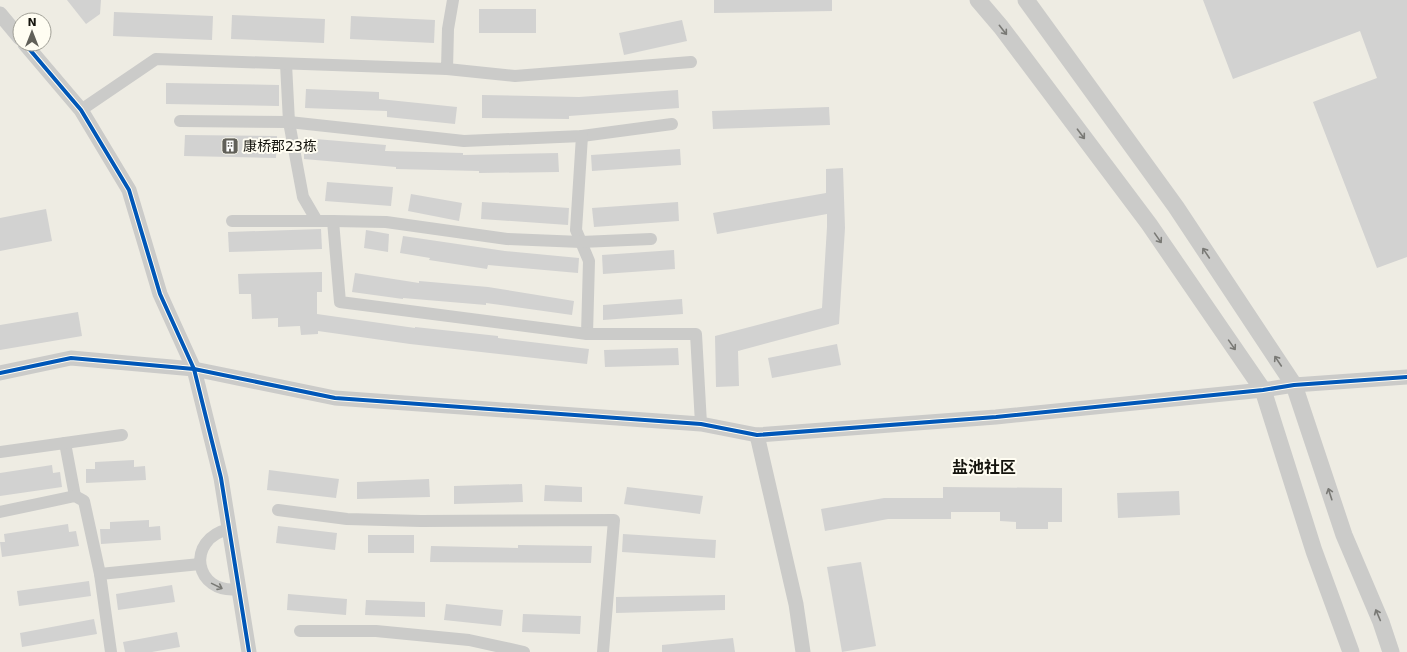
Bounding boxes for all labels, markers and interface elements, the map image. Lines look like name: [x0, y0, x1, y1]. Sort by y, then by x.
north arrow: [12, 12, 52, 52]
text: N: [27, 16, 37, 29]
one-way arrow: [999, 24, 1007, 35]
one-way arrow: [1077, 128, 1085, 139]
building icon: 康桥郡23栋: [220, 136, 240, 156]
place label: 康桥郡23栋: [243, 138, 317, 154]
one-way arrow: [1154, 233, 1163, 244]
one-way arrow: [1202, 248, 1210, 259]
one-way arrow: [1228, 339, 1236, 350]
one-way arrow: [1274, 356, 1282, 367]
district label: 盐池社区: [952, 458, 1016, 477]
one-way arrow: [1326, 488, 1333, 501]
one-way arrow: [211, 583, 223, 590]
one-way arrow: [1374, 610, 1381, 622]

